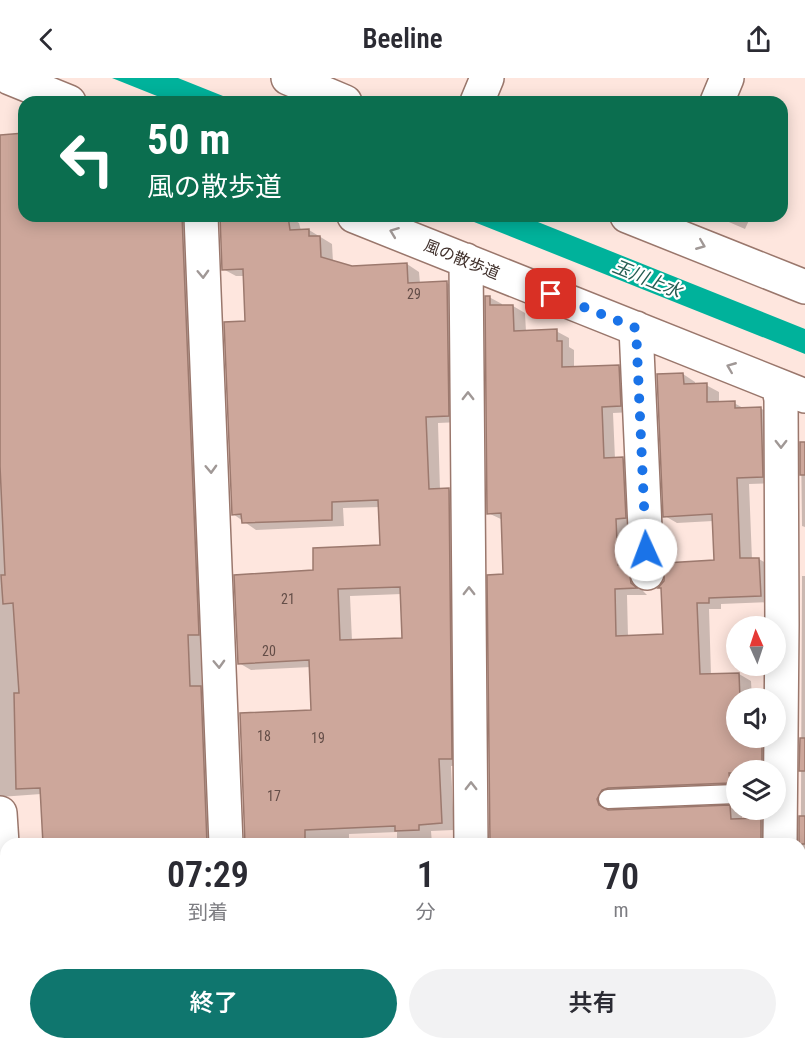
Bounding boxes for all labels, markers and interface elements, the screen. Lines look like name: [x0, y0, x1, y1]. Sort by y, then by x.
icon: back: [30, 23, 63, 56]
text: Beeline: [362, 23, 443, 55]
icon: share: [742, 23, 775, 56]
text: 50 m: [147, 115, 230, 164]
icon: left: [48, 120, 126, 198]
text: 風の散歩道: [147, 171, 282, 203]
one-way arrow: [389, 227, 400, 239]
street label: 風の散歩道: [421, 236, 502, 283]
one-way arrow: [695, 238, 706, 250]
water label: 玉川上水: [610, 255, 686, 303]
pin: [525, 268, 576, 319]
one-way arrow: [197, 270, 210, 279]
icon: arrive: [534, 277, 567, 310]
house number: 29: [407, 286, 421, 302]
one-way arrow: [726, 362, 737, 374]
one-way arrow: [462, 392, 474, 401]
one-way arrow: [775, 439, 787, 448]
one-way arrow: [204, 465, 217, 474]
position arrow: [614, 518, 678, 582]
one-way arrow: [463, 587, 475, 596]
house number: 21: [281, 591, 295, 607]
north arrow: [726, 616, 786, 676]
map controls: [726, 616, 786, 820]
house number: 20: [262, 643, 276, 659]
one-way arrow: [212, 660, 225, 669]
button: sound: [726, 688, 786, 748]
house number: 18: [257, 728, 271, 744]
house number: 19: [311, 730, 325, 746]
button: layers: [726, 760, 786, 820]
one-way arrow: [465, 782, 477, 791]
house number: 17: [267, 788, 281, 804]
text: 07:29: [167, 854, 249, 896]
text: 1: [417, 854, 435, 896]
text: 70: [603, 856, 639, 898]
text: m: [613, 898, 628, 922]
text: 到着: [188, 900, 228, 924]
text: 分: [416, 900, 436, 924]
button: 終了: [30, 969, 397, 1038]
button: 共有: [409, 969, 776, 1038]

